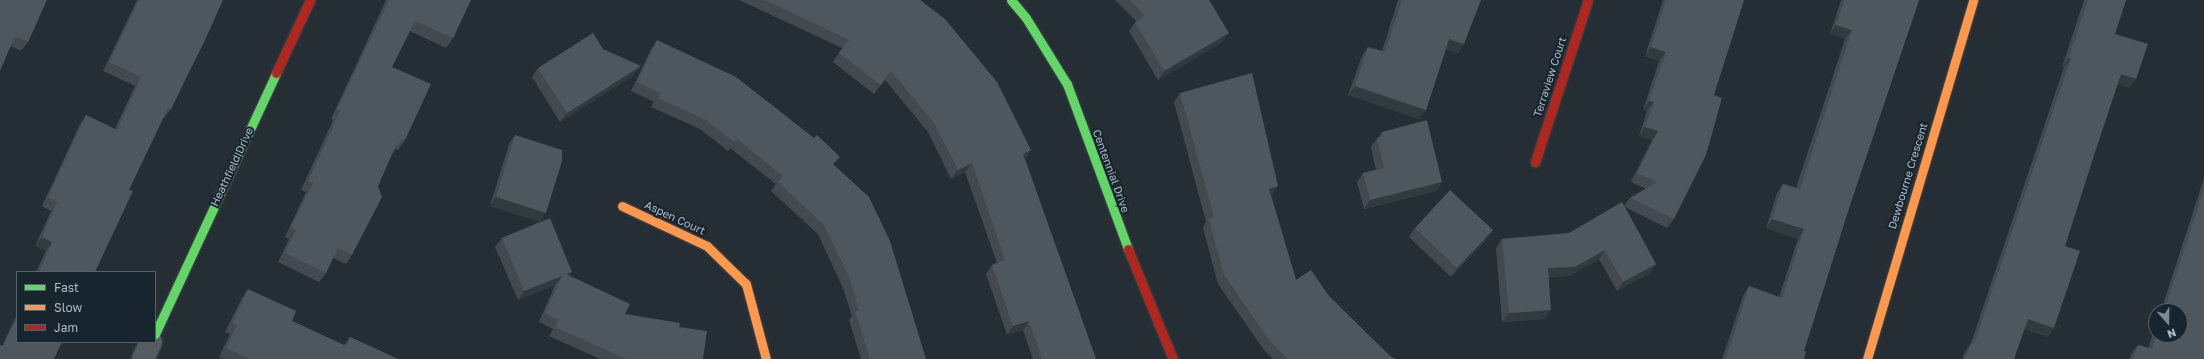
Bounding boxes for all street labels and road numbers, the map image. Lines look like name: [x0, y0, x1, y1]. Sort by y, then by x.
street label: Terraview Court: [1531, 35, 1569, 119]
street label: Dewbourne Crescent: [1886, 121, 1930, 231]
street label: Heathfield Drive: [208, 125, 256, 209]
street label: Centennial Drive: [1090, 128, 1132, 214]
street label: Aspen Court: [643, 198, 707, 238]

